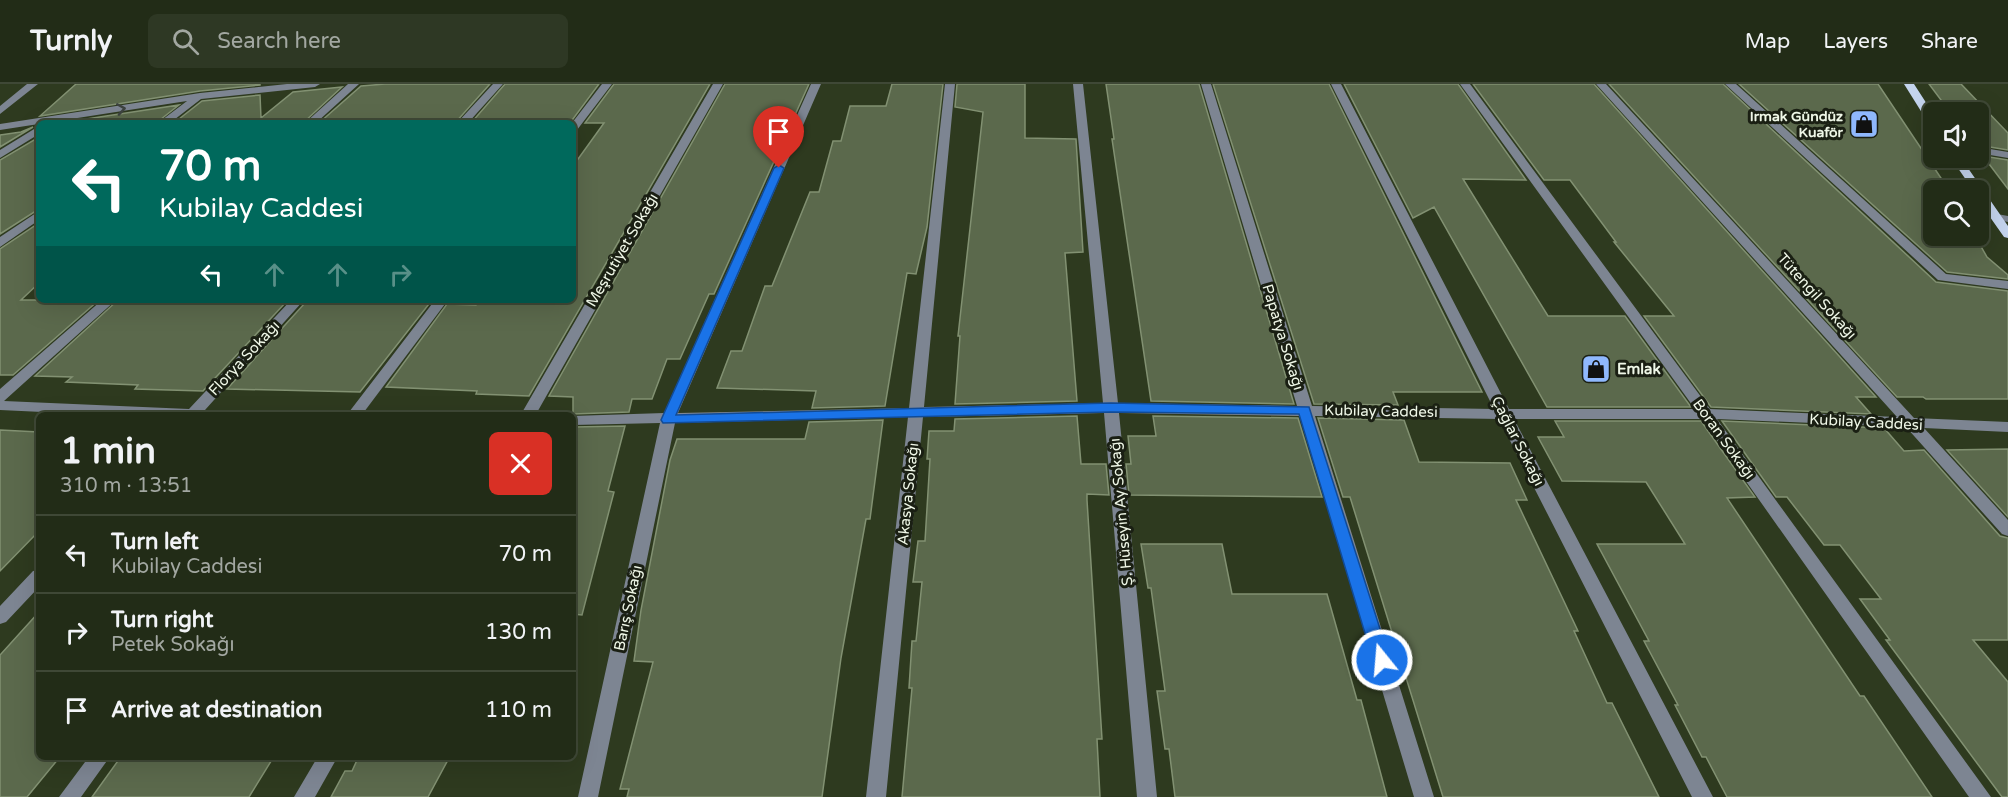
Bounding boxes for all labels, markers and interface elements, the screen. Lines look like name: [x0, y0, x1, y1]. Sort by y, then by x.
search box: [148, 14, 568, 68]
text: Turnly: [30, 24, 112, 58]
icon: search: [169, 25, 202, 58]
text: Search here: [217, 28, 341, 54]
text: Map: [1745, 29, 1790, 54]
text: Layers: [1823, 29, 1888, 54]
text: Share: [1921, 29, 1978, 54]
map controls: [1923, 102, 1989, 246]
button: sound: [1923, 102, 1989, 168]
one-way arrow: [116, 103, 125, 115]
pin: [753, 106, 804, 168]
place label: Irmak Gündüz Kuaför: [1750, 108, 1844, 141]
shop icon: Irmak Gündüz Kuaför: [1848, 108, 1880, 140]
icon: arrive: [762, 115, 795, 148]
text: 70 m: [159, 141, 261, 192]
icon: left: [60, 144, 138, 222]
button: search: [1923, 180, 1989, 246]
street label: Meşrutiyet Sokağı: [582, 190, 662, 310]
text: Kubilay Caddesi: [159, 192, 363, 225]
street label: Tütengil Sokağı: [1774, 249, 1860, 343]
icon: left: [195, 258, 228, 291]
icon: ahead: [258, 258, 291, 291]
icon: ahead: [321, 258, 354, 291]
icon: right: [384, 258, 417, 291]
street label: Papatya Sokağı: [1258, 282, 1308, 392]
street label: Florya Sokağı: [205, 317, 283, 399]
shop icon: Emlak: [1580, 353, 1612, 385]
place label: Emlak: [1617, 360, 1661, 378]
street label: Çağlar Sokağı: [1488, 393, 1548, 489]
street label: Boran Sokağı: [1689, 395, 1759, 483]
street label: Kubilay Caddesi: [1324, 401, 1438, 421]
street label: Kubilay Caddesi: [1809, 410, 1923, 434]
text: 1 min: [60, 430, 156, 473]
button: close: [489, 432, 552, 495]
street label: Ş. Hüseyin Ay Sokağı: [1106, 437, 1136, 587]
street label: Akasya Sokağı: [894, 442, 922, 546]
text: 310 m · 13:51: [60, 474, 192, 498]
text: Turn left: [111, 529, 199, 555]
icon: left: [60, 538, 93, 571]
text: 70 m: [498, 541, 552, 567]
text: Kubilay Caddesi: [111, 555, 262, 579]
street label: Barış Sokağı: [610, 563, 646, 653]
text: Turn right: [111, 607, 213, 633]
icon: right: [60, 616, 93, 649]
text: 130 m: [485, 619, 552, 645]
position arrow: [1350, 628, 1414, 692]
text: Petek Sokağı: [111, 633, 234, 657]
icon: arrive: [60, 694, 93, 727]
text: Arrive at destination: [111, 697, 322, 723]
text: 110 m: [485, 697, 552, 723]

